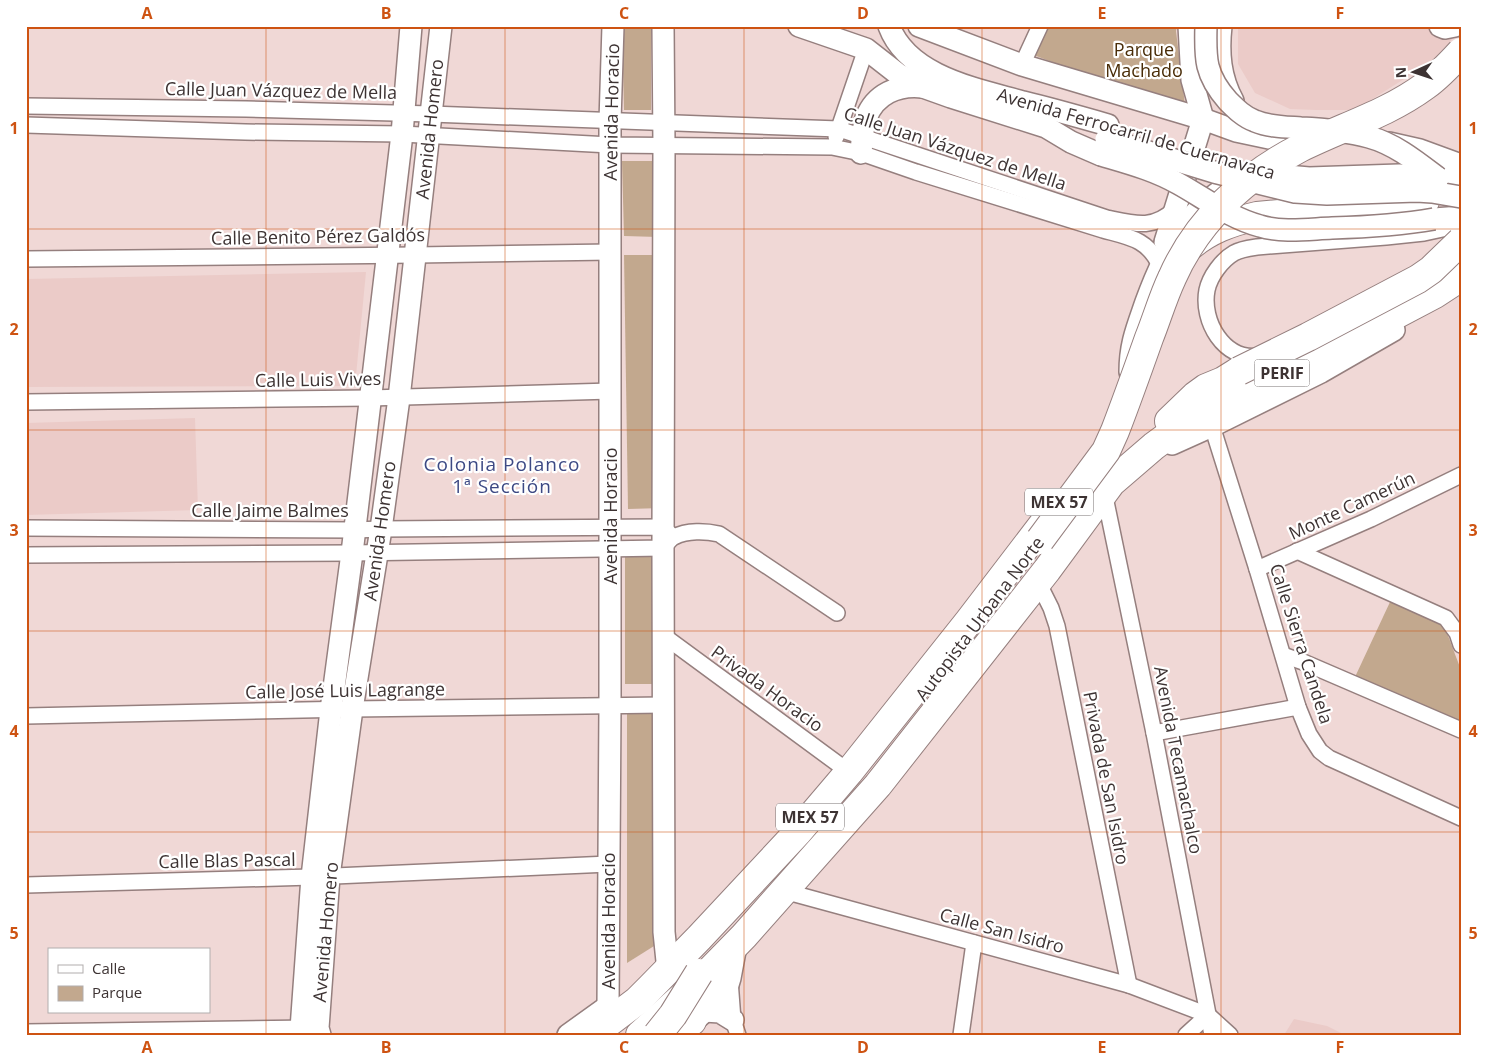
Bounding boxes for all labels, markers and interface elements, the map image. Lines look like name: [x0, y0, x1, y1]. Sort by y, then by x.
text: A: [141, 2, 153, 24]
text: B: [381, 2, 391, 24]
text: C: [619, 2, 629, 24]
text: D: [857, 2, 869, 24]
text: E: [1098, 2, 1107, 24]
text: F: [1336, 2, 1344, 24]
park label: Parque Machado: [1105, 37, 1183, 82]
street label: Avenida Horacio: [598, 43, 624, 181]
north arrow: [1390, 48, 1440, 98]
street label: Avenida Homero: [410, 58, 448, 200]
text: N: [1391, 67, 1410, 79]
street label: Calle Juan Vázquez de Mella: [165, 76, 397, 104]
street label: Avenida Ferrocarril de Cuernavaca: [995, 82, 1278, 184]
street label: Calle Juan Vázquez de Mella: [841, 101, 1070, 195]
text: 1: [9, 117, 19, 139]
text: 1: [1468, 117, 1478, 139]
street label: Calle Benito Pérez Galdós: [211, 222, 425, 250]
text: 2: [9, 318, 19, 340]
text: 2: [1468, 318, 1478, 340]
road number: PERIF: [1254, 359, 1310, 386]
street label: Calle Luis Vives: [255, 366, 381, 392]
street label: Avenida Horacio: [598, 447, 622, 585]
district label: Colonia Polanco 1ª Sección: [424, 451, 580, 499]
street label: Avenida Homero: [357, 459, 401, 602]
street label: Monte Camerún: [1285, 465, 1419, 545]
road number: MEX 57: [1025, 488, 1093, 516]
street label: Calle Jaime Balmes: [191, 498, 349, 522]
text: 3: [9, 519, 19, 541]
text: 3: [1468, 519, 1478, 541]
street label: Autopista Urbana Norte: [909, 531, 1049, 706]
street label: Calle Sierra Candela: [1265, 560, 1339, 727]
street label: Privada Horacio: [707, 639, 828, 737]
street label: Avenida Tecamachalco: [1149, 664, 1209, 856]
street label: Calle José Luis Lagrange: [245, 676, 445, 704]
street label: Privada de San Isidro: [1078, 689, 1136, 867]
text: 4: [9, 720, 19, 742]
text: 4: [1468, 720, 1478, 742]
road number: MEX 57: [776, 804, 844, 830]
street label: Calle Blas Pascal: [158, 847, 296, 873]
street label: Avenida Horacio: [596, 852, 620, 990]
street label: Avenida Homero: [307, 861, 343, 1003]
street label: Calle San Isidro: [937, 902, 1067, 958]
text: 5: [9, 922, 19, 944]
text: 5: [1468, 922, 1478, 944]
legend: [48, 948, 210, 1014]
text: Calle: [92, 958, 126, 978]
text: Parque: [92, 982, 142, 1002]
text: A: [141, 1036, 153, 1058]
text: B: [381, 1036, 391, 1058]
text: C: [619, 1036, 629, 1058]
text: D: [857, 1036, 869, 1058]
text: E: [1098, 1036, 1107, 1058]
text: F: [1336, 1036, 1344, 1058]

